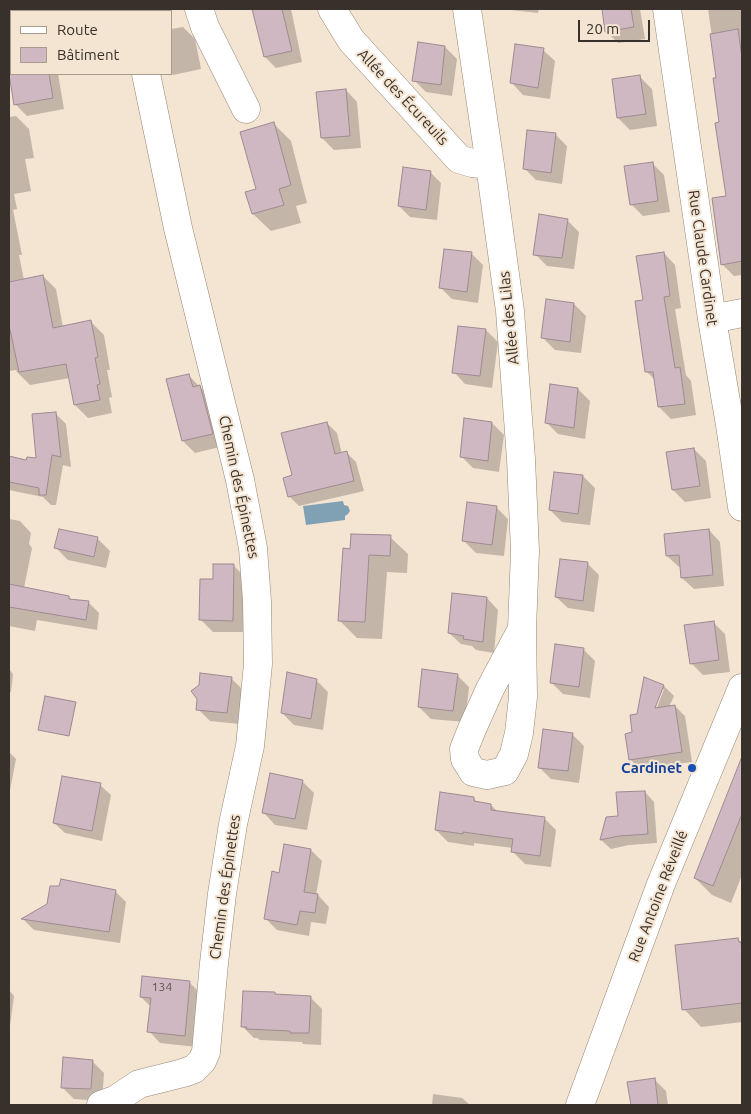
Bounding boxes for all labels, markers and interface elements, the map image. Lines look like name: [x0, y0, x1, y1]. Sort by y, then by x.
legend: [10, 10, 172, 75]
scale bar: [581, 10, 654, 42]
text: 20 m: [586, 20, 619, 37]
text: Route: [57, 21, 98, 38]
street label: Allée des Écureuils: [354, 45, 452, 149]
text: Bâtiment: [57, 46, 119, 63]
street label: Rue Claude Cardinet: [685, 189, 721, 327]
street label: Allée des Lilas: [495, 270, 523, 366]
street label: Chemin des Épinettes: [215, 414, 263, 560]
place label: Cardinet: [621, 759, 682, 777]
marker: Cardinet: [686, 762, 698, 774]
street label: Chemin des Épinettes: [206, 814, 244, 960]
street label: Rue Antoine Réveillé: [625, 828, 691, 964]
house number: 134: [152, 980, 172, 994]

